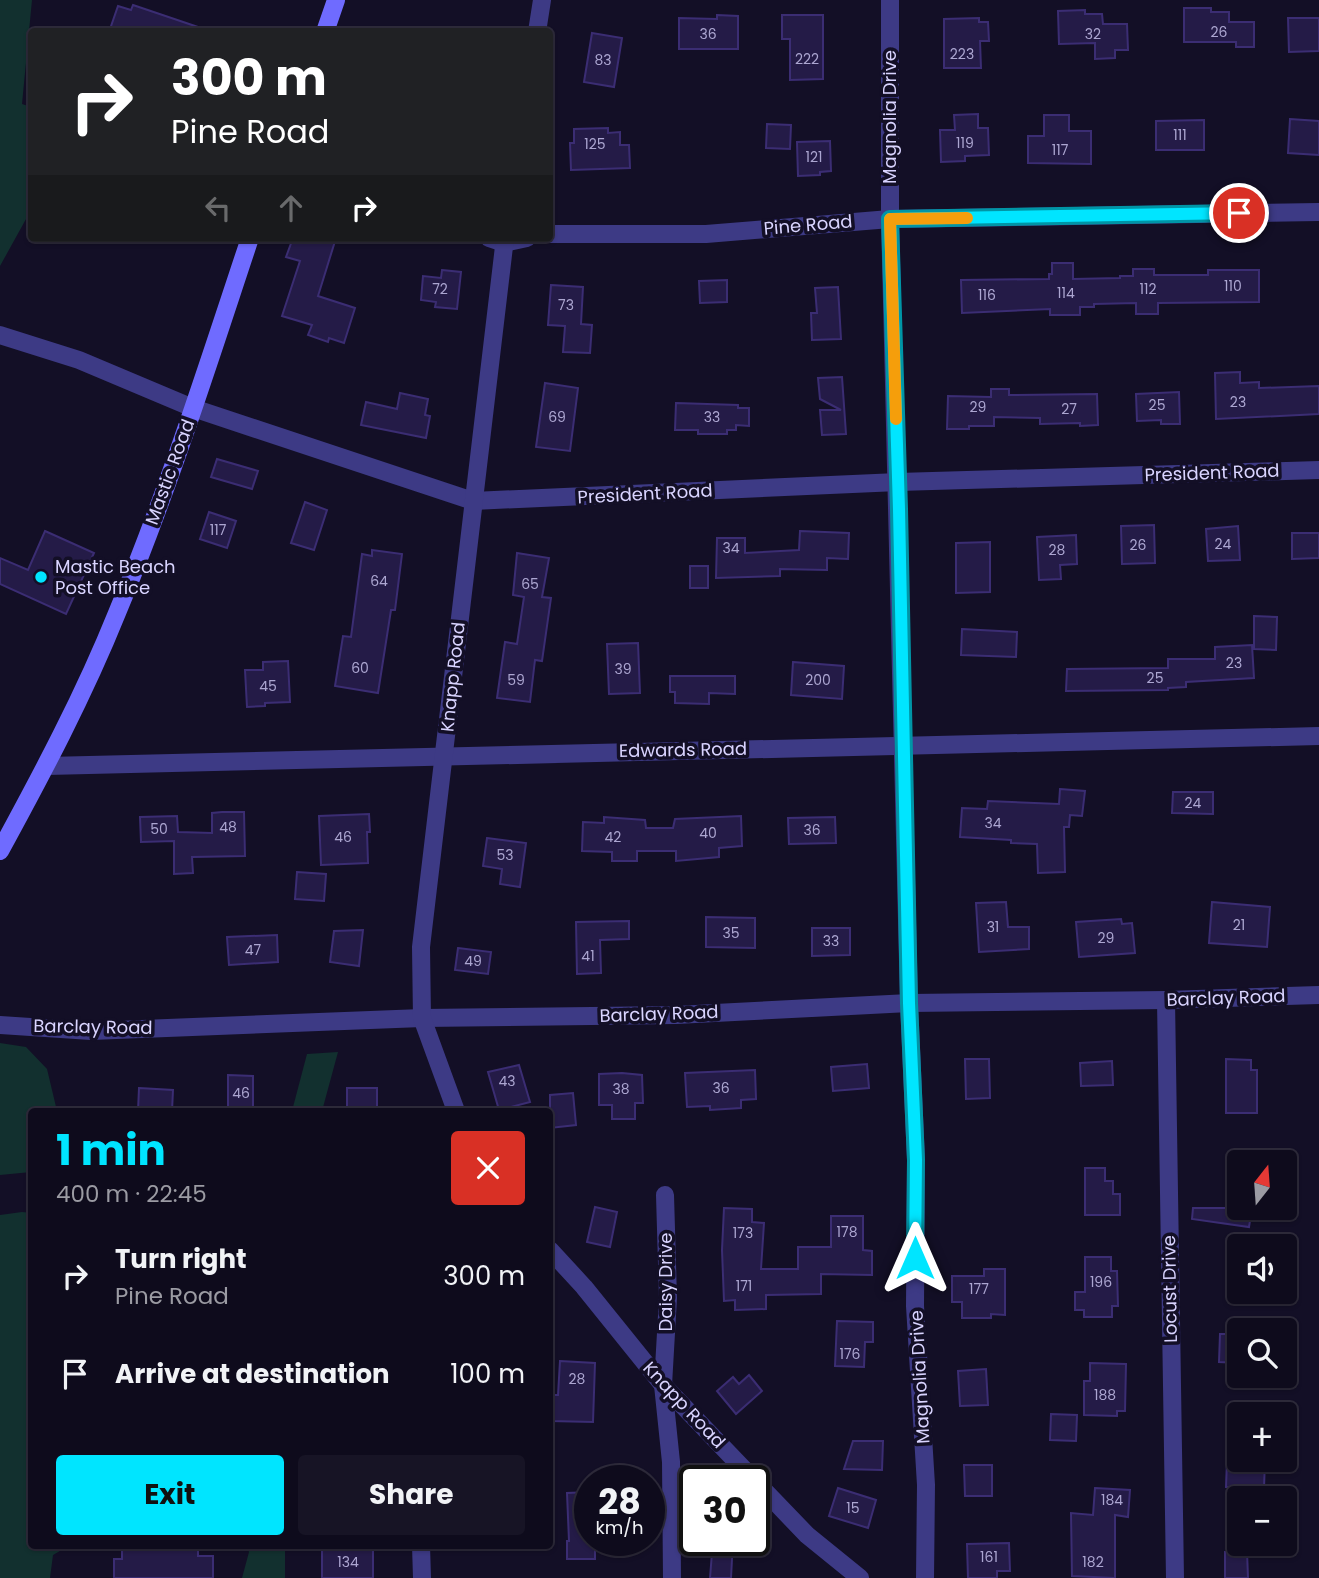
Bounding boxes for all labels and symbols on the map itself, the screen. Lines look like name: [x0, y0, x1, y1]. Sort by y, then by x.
house number: 26: [1211, 22, 1228, 42]
house number: 36: [699, 24, 717, 44]
house number: 32: [1085, 24, 1101, 44]
house number: 223: [950, 44, 974, 64]
house number: 222: [795, 49, 819, 69]
house number: 83: [594, 50, 612, 70]
street label: Magnolia Drive: [877, 50, 902, 184]
house number: 111: [1173, 125, 1187, 145]
house number: 119: [956, 133, 974, 153]
house number: 125: [584, 134, 606, 154]
house number: 117: [1052, 140, 1069, 160]
house number: 121: [805, 147, 823, 167]
pin: [1209, 183, 1269, 243]
street label: Pine Road: [762, 208, 853, 241]
house number: 110: [1224, 276, 1242, 296]
house number: 72: [432, 279, 448, 299]
house number: 112: [1139, 279, 1157, 299]
house number: 114: [1057, 283, 1075, 303]
house number: 116: [978, 285, 996, 305]
house number: 73: [558, 295, 574, 315]
house number: 23: [1230, 392, 1246, 412]
house number: 25: [1149, 395, 1165, 415]
house number: 29: [970, 397, 986, 417]
house number: 27: [1061, 399, 1077, 419]
house number: 69: [548, 407, 566, 427]
house number: 33: [704, 407, 720, 427]
street label: Mastic Road: [139, 416, 200, 528]
street label: President Road: [1144, 458, 1280, 487]
street label: President Road: [577, 477, 713, 510]
house number: 117: [210, 520, 227, 540]
house number: 24: [1215, 534, 1232, 554]
house number: 26: [1130, 535, 1147, 555]
house number: 34: [722, 538, 740, 558]
house number: 28: [1049, 540, 1066, 560]
place label: Mastic Beach Post Office: [55, 554, 176, 600]
marker: Mastic Beach Post Office: [33, 569, 49, 585]
house number: 64: [370, 571, 388, 591]
house number: 65: [521, 574, 539, 594]
street label: Knapp Road: [434, 621, 471, 733]
house number: 23: [1226, 653, 1242, 673]
house number: 60: [351, 658, 369, 678]
house number: 39: [614, 659, 632, 679]
house number: 25: [1147, 668, 1163, 688]
house number: 59: [507, 670, 525, 690]
house number: 200: [805, 670, 831, 690]
house number: 45: [259, 676, 277, 696]
street label: Edwards Road: [619, 736, 747, 763]
house number: 24: [1185, 793, 1202, 813]
house number: 34: [984, 813, 1002, 833]
house number: 48: [219, 817, 237, 837]
house number: 50: [150, 819, 168, 839]
house number: 36: [803, 820, 821, 840]
house number: 40: [699, 823, 717, 843]
house number: 46: [334, 827, 352, 847]
house number: 42: [605, 827, 621, 847]
house number: 53: [496, 845, 514, 865]
house number: 21: [1233, 915, 1245, 935]
house number: 31: [987, 917, 999, 937]
house number: 35: [722, 923, 740, 943]
house number: 29: [1098, 928, 1114, 948]
house number: 33: [823, 931, 839, 951]
house number: 47: [245, 940, 262, 960]
house number: 41: [581, 946, 595, 966]
house number: 49: [464, 951, 482, 971]
street label: Barclay Road: [1166, 983, 1286, 1012]
street label: Barclay Road: [599, 999, 719, 1028]
street label: Barclay Road: [33, 1013, 153, 1040]
house number: 43: [498, 1071, 516, 1091]
house number: 36: [712, 1078, 730, 1098]
house number: 38: [612, 1079, 630, 1099]
house number: 46: [232, 1083, 250, 1103]
north arrow: [1227, 1150, 1297, 1220]
position arrow: [878, 1221, 952, 1295]
house number: 178: [837, 1222, 858, 1242]
house number: 173: [733, 1223, 753, 1243]
street label: Daisy Drive: [653, 1233, 678, 1331]
street label: Locust Drive: [1156, 1235, 1183, 1343]
house number: 196: [1090, 1272, 1112, 1292]
house number: 171: [736, 1276, 752, 1296]
house number: 177: [969, 1279, 989, 1299]
street label: Magnolia Drive: [904, 1310, 935, 1445]
house number: 176: [839, 1344, 861, 1364]
street label: Knapp Road: [638, 1356, 731, 1454]
house number: 28: [569, 1369, 586, 1389]
house number: 188: [1094, 1385, 1116, 1405]
speed limit sign: 30: [679, 1465, 770, 1556]
house number: 184: [1101, 1490, 1123, 1510]
house number: 15: [846, 1498, 860, 1518]
house number: 161: [980, 1547, 998, 1567]
house number: 134: [337, 1552, 359, 1572]
house number: 182: [1082, 1552, 1104, 1572]

